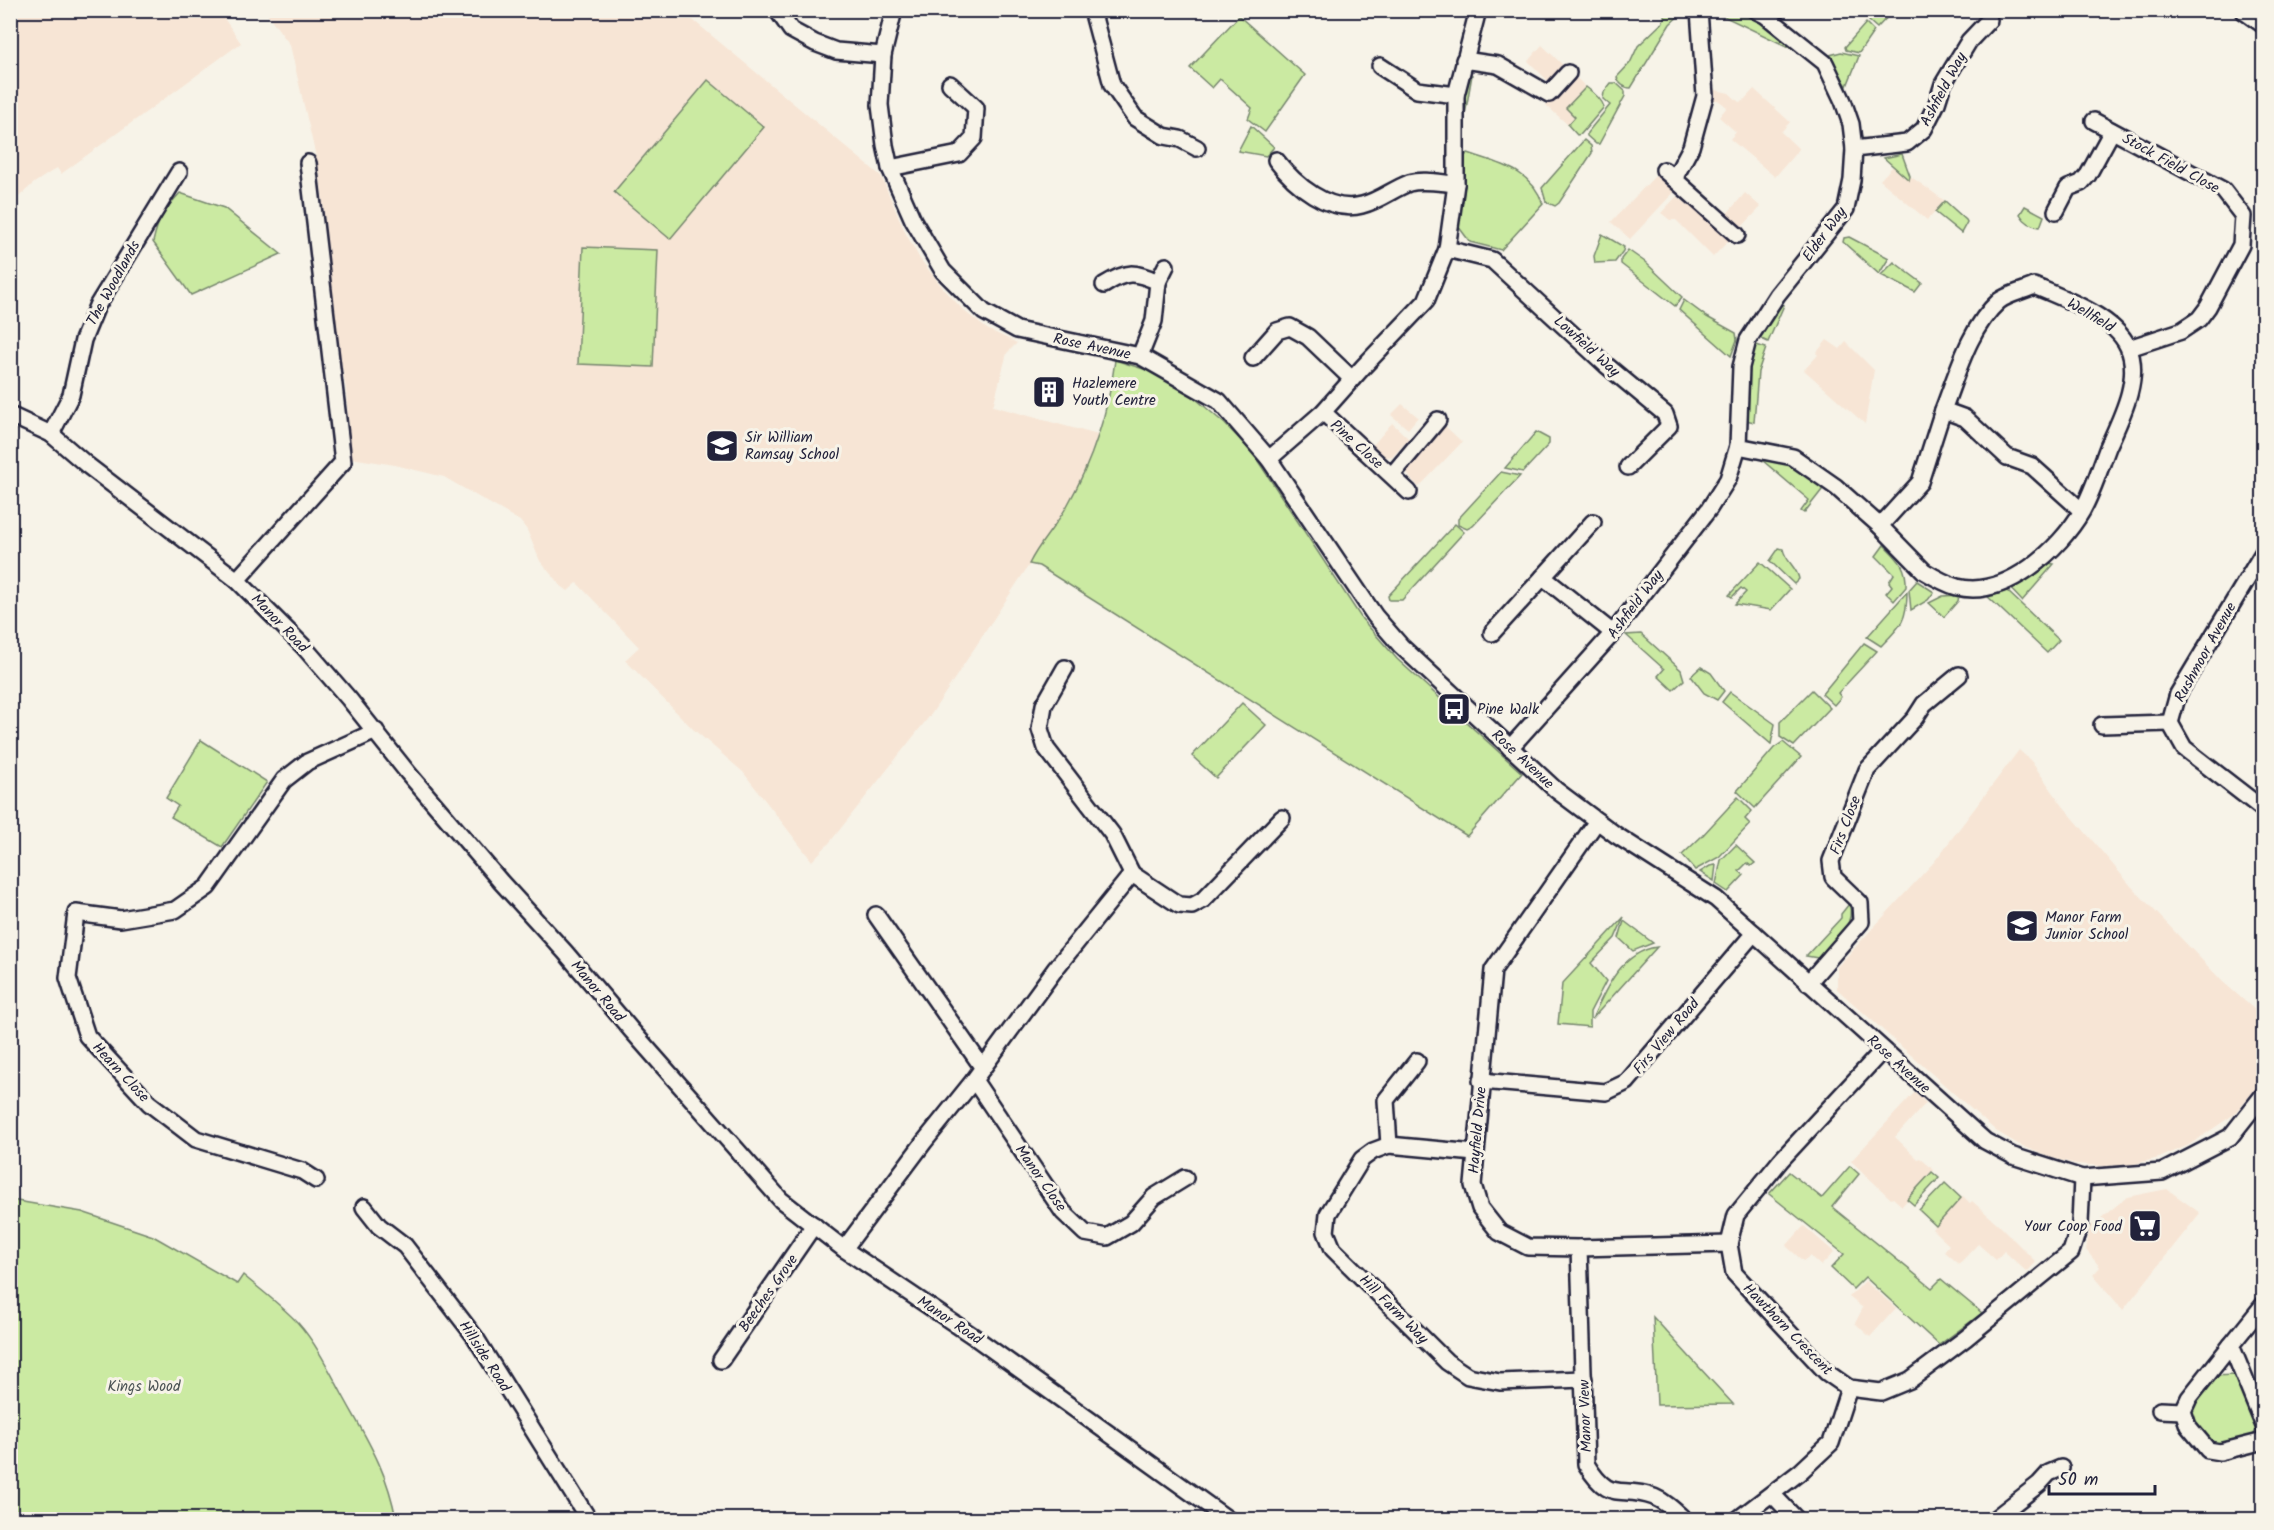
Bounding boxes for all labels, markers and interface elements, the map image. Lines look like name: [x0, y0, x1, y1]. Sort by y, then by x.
street label: Ashfield Way: [1914, 47, 1974, 131]
street label: Stock Field Close: [2117, 127, 2224, 201]
street label: Elder Way: [1796, 201, 1854, 267]
street label: The Woodlands: [81, 236, 148, 331]
street label: Wellfield: [2062, 292, 2119, 340]
street label: Lowfield Way: [1548, 310, 1626, 384]
street label: Rose Avenue: [1051, 327, 1133, 367]
place label: Hazlemere Youth Centre: [1072, 372, 1156, 413]
building icon: Hazlemere Youth Centre: [1031, 374, 1067, 410]
street label: Pine Close: [1324, 414, 1389, 476]
place label: Sir William Ramsay School: [745, 426, 839, 467]
school or university icon: Sir William Ramsay School: [704, 428, 740, 464]
street label: Ashfield Way: [1602, 564, 1670, 644]
street label: Manor Road: [245, 588, 314, 659]
street label: Rushmoor Avenue: [2168, 598, 2243, 707]
bus stop icon: Pine Walk: [1436, 691, 1472, 727]
place label: Pine Walk: [1477, 698, 1540, 722]
street label: Rose Avenue: [1485, 724, 1560, 796]
street label: Firs Close: [1824, 792, 1868, 858]
place label: Manor Farm Junior School: [2045, 906, 2129, 947]
school or university icon: Manor Farm Junior School: [2004, 908, 2040, 944]
street label: Manor Road: [564, 955, 631, 1028]
street label: Firs View Road: [1628, 993, 1706, 1080]
street label: Rose Avenue: [1861, 1029, 1936, 1100]
street label: Hearn Close: [86, 1037, 155, 1109]
street label: Hayfield Drive: [1462, 1085, 1494, 1175]
street label: Manor Close: [1008, 1140, 1072, 1217]
supermarket icon: Your Coop Food: [2127, 1208, 2163, 1244]
place label: Your Coop Food: [2024, 1215, 2123, 1239]
street label: Beeches Grove: [733, 1249, 805, 1338]
street label: Hill Farm Way: [1353, 1269, 1434, 1351]
street label: Hawthorn Crescent: [1737, 1278, 1838, 1382]
street label: Manor Road: [912, 1290, 988, 1352]
street label: Hillside Road: [452, 1316, 517, 1398]
park label: Kings Wood: [108, 1375, 181, 1399]
street label: Manor View: [1573, 1378, 1599, 1453]
scale bar: [2049, 1458, 2156, 1496]
text: 50 m: [2058, 1466, 2098, 1495]

